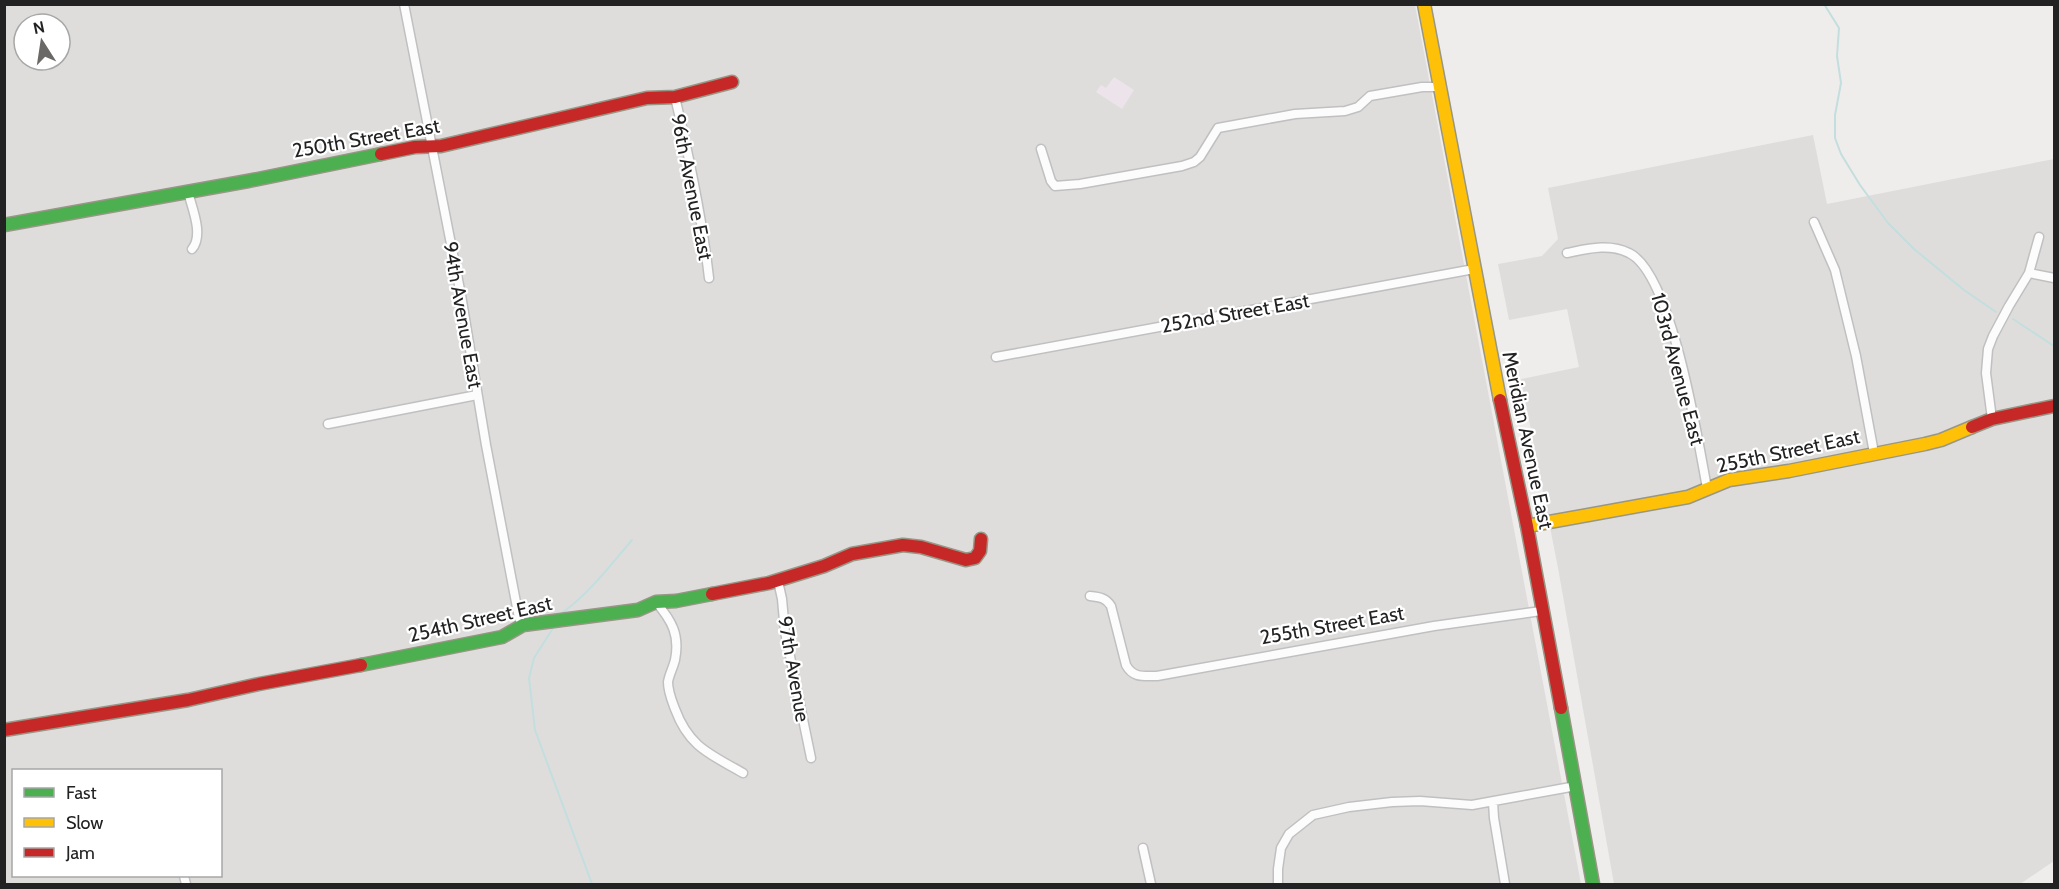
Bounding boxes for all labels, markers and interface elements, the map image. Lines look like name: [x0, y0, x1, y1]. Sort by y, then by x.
north arrow: [12, 12, 72, 72]
text: N: [31, 17, 46, 38]
street label: 96th Avenue East: [666, 112, 718, 262]
street label: 250th Street East: [291, 113, 442, 163]
street label: 94th Avenue East: [438, 240, 488, 391]
street label: 252nd Street East: [1159, 288, 1311, 338]
street label: 103rd Avenue East: [1646, 290, 1710, 448]
street label: Meridian Avenue East: [1497, 349, 1559, 531]
street label: 255th Street East: [1714, 424, 1862, 478]
street label: 254th Street East: [406, 591, 554, 647]
street label: 255th Street East: [1258, 600, 1406, 649]
street label: 97th Avenue: [773, 614, 815, 724]
legend: [12, 769, 222, 877]
text: Fast: [66, 782, 97, 804]
text: Slow: [66, 812, 103, 834]
text: Jam: [65, 842, 95, 864]

